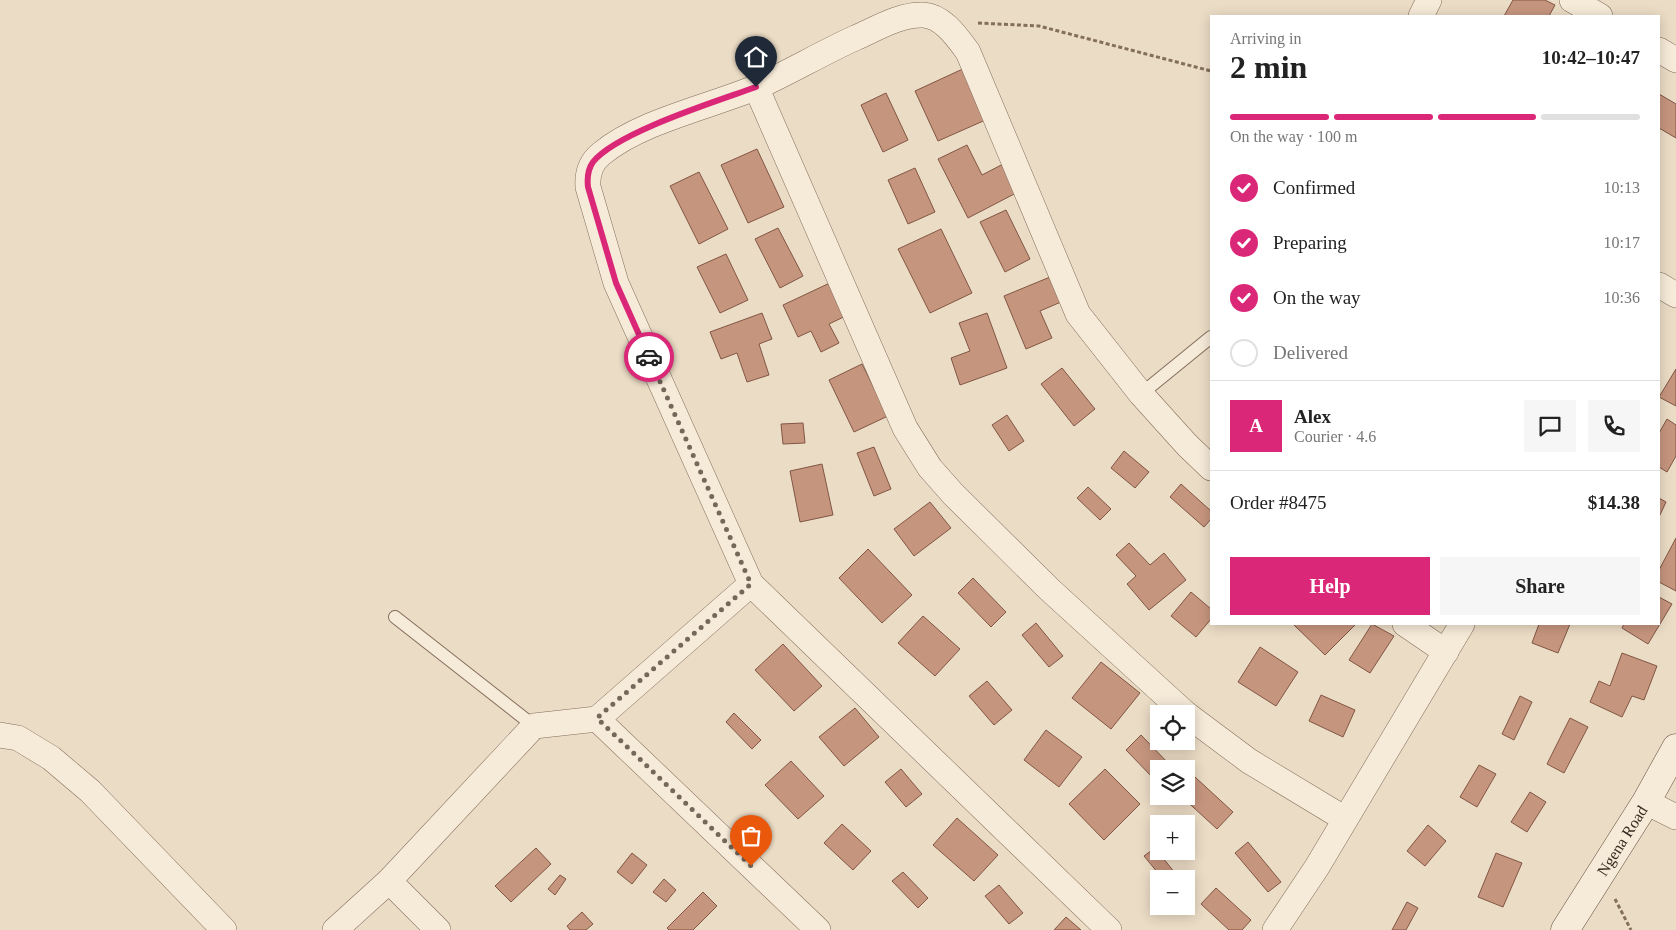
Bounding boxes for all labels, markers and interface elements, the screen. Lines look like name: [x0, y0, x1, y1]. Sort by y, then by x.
text: Arriving in: [1230, 30, 1302, 47]
pin: [735, 36, 777, 87]
icon: home: [742, 43, 770, 71]
text: 10:42–10:47: [1542, 47, 1640, 68]
text: 2 min: [1230, 49, 1307, 85]
text: On the way · 100 m: [1230, 128, 1358, 145]
icon: check: [1230, 174, 1258, 202]
text: Confirmed: [1273, 177, 1355, 198]
text: 10:13: [1604, 179, 1640, 196]
icon: check: [1230, 229, 1258, 257]
text: Preparing: [1273, 232, 1347, 253]
text: 10:17: [1604, 234, 1640, 251]
icon: check: [1230, 284, 1258, 312]
text: On the way: [1273, 287, 1361, 308]
text: 10:36: [1604, 289, 1640, 306]
courier: [624, 332, 674, 382]
text: Delivered: [1273, 342, 1348, 363]
icon: car: [635, 343, 663, 371]
button: chat: [1524, 400, 1576, 452]
button: phone: [1588, 400, 1640, 452]
text: Alex: [1294, 406, 1331, 427]
text: A: [1249, 415, 1263, 436]
text: Courier · 4.6: [1294, 428, 1376, 445]
text: Order #8475: [1230, 492, 1327, 513]
text: $14.38: [1588, 492, 1640, 513]
button: Help: [1230, 557, 1430, 615]
button: Share: [1440, 557, 1640, 615]
map controls: [1150, 705, 1195, 915]
button: locate: [1150, 705, 1195, 750]
button: layers: [1150, 760, 1195, 805]
street label: Ngena Road: [1593, 802, 1650, 879]
pin: [730, 815, 772, 866]
button: +: [1150, 815, 1195, 860]
icon: bag: [737, 822, 765, 850]
button: −: [1150, 870, 1195, 915]

